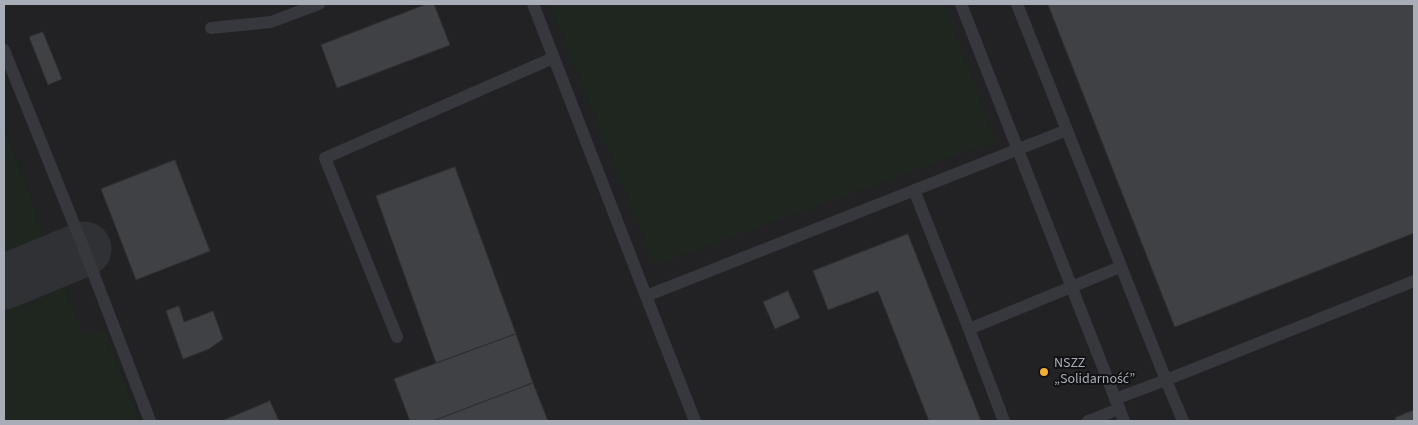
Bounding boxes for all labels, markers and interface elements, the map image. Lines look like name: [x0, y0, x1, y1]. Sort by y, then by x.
place label: NSZZ „Solidarność”: [1054, 356, 1135, 388]
marker: NSZZ „Solidarność”: [1038, 366, 1050, 378]

